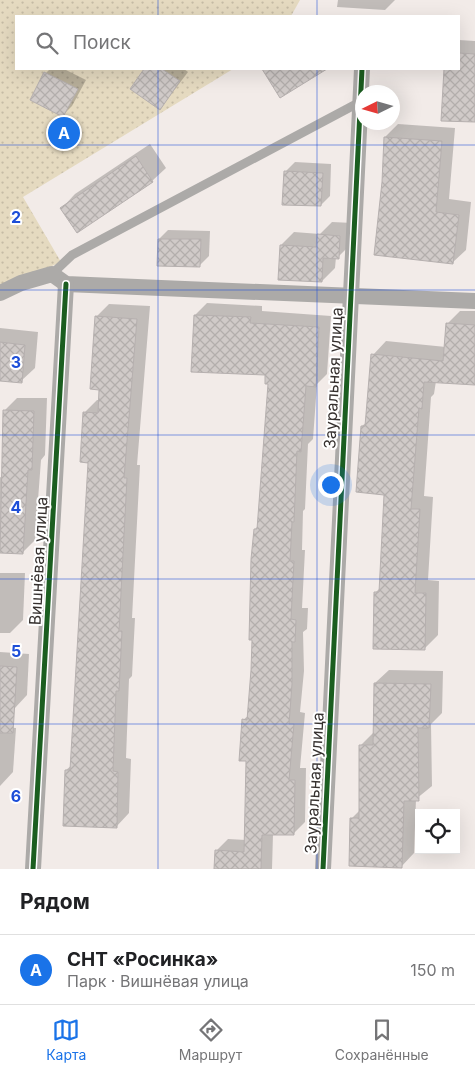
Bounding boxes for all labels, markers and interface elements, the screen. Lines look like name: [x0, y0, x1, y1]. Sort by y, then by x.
search box: [15, 15, 460, 70]
icon: search: [33, 29, 61, 57]
text: Поиск: [73, 31, 131, 54]
north arrow: [355, 85, 400, 130]
pin: A: [48, 114, 80, 152]
text: 2: [11, 207, 21, 227]
street label: Зауральная улица: [319, 307, 347, 449]
text: 3: [11, 352, 21, 372]
your location: [318, 472, 344, 498]
street label: Вишнёвая улица: [25, 496, 51, 626]
text: 4: [11, 497, 22, 517]
text: 5: [11, 641, 21, 661]
street label: Зауральная улица: [300, 712, 328, 854]
text: 6: [11, 786, 21, 806]
map controls: [415, 809, 460, 854]
button: locate: [415, 809, 460, 854]
text: Рядом: [20, 889, 90, 914]
text: СНТ «Росинка»: [67, 948, 218, 971]
text: A: [30, 960, 42, 980]
text: 150 m: [410, 960, 455, 980]
text: Парк · Вишнёвая улица: [67, 971, 249, 991]
tab: Карта: [46, 1016, 86, 1063]
tab: Маршрут: [179, 1016, 242, 1063]
tab: Сохранённые: [335, 1016, 429, 1063]

